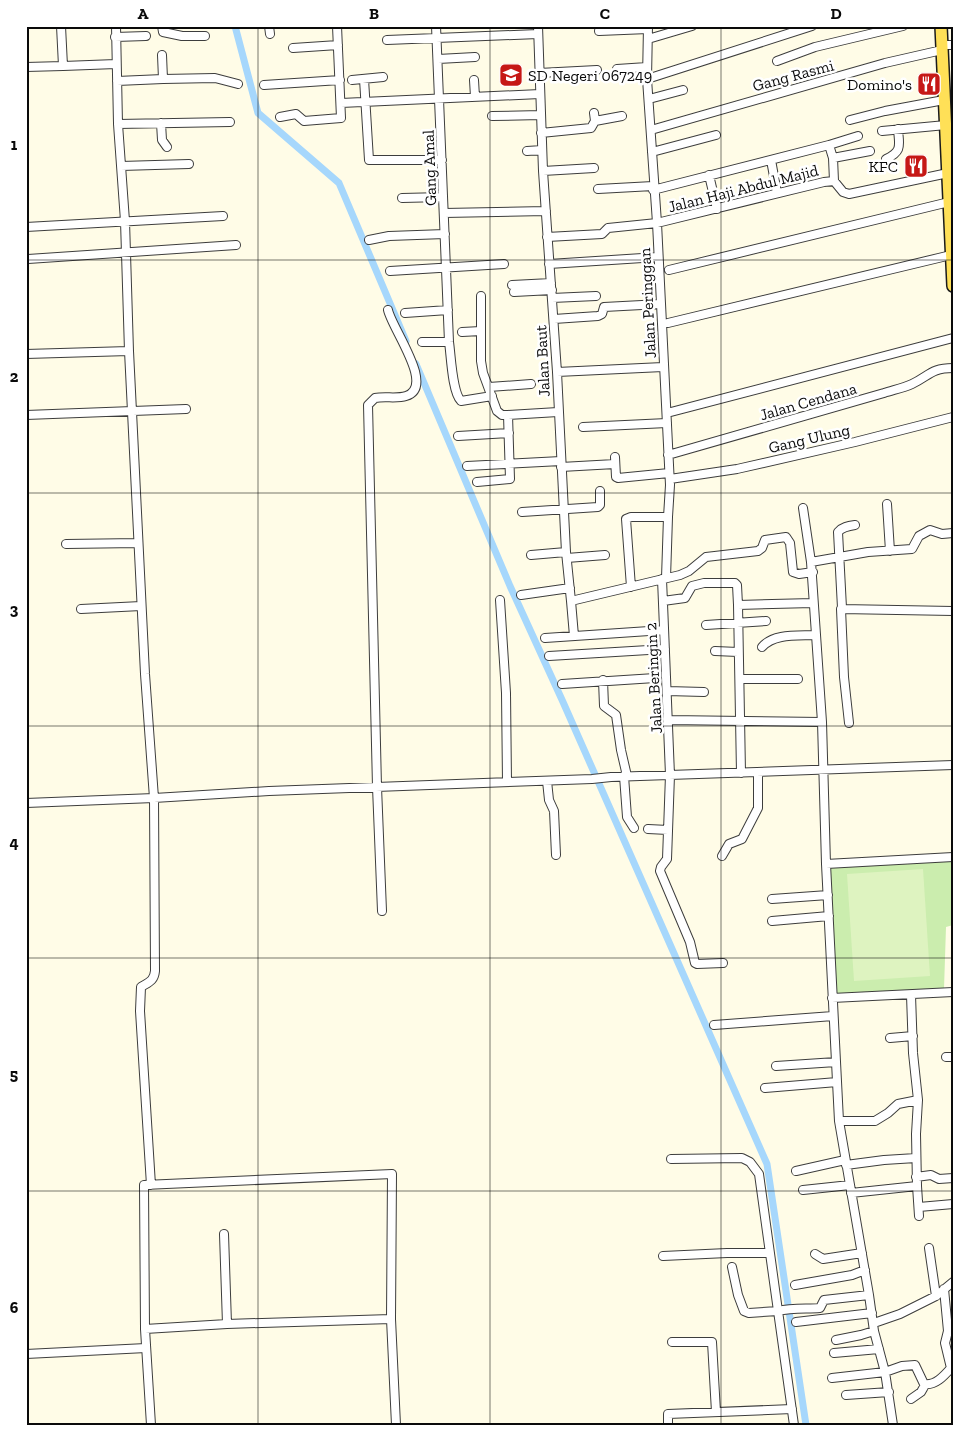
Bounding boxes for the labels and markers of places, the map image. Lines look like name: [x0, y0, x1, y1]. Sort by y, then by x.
school or university icon: SD Negeri 067249: [498, 62, 524, 88]
place label: SD Negeri 067249: [528, 66, 652, 85]
restaurant icon: Domino's: [916, 71, 942, 97]
place label: Domino's: [847, 75, 912, 94]
restaurant icon: KFC: [903, 153, 929, 179]
place label: KFC: [868, 157, 898, 176]

